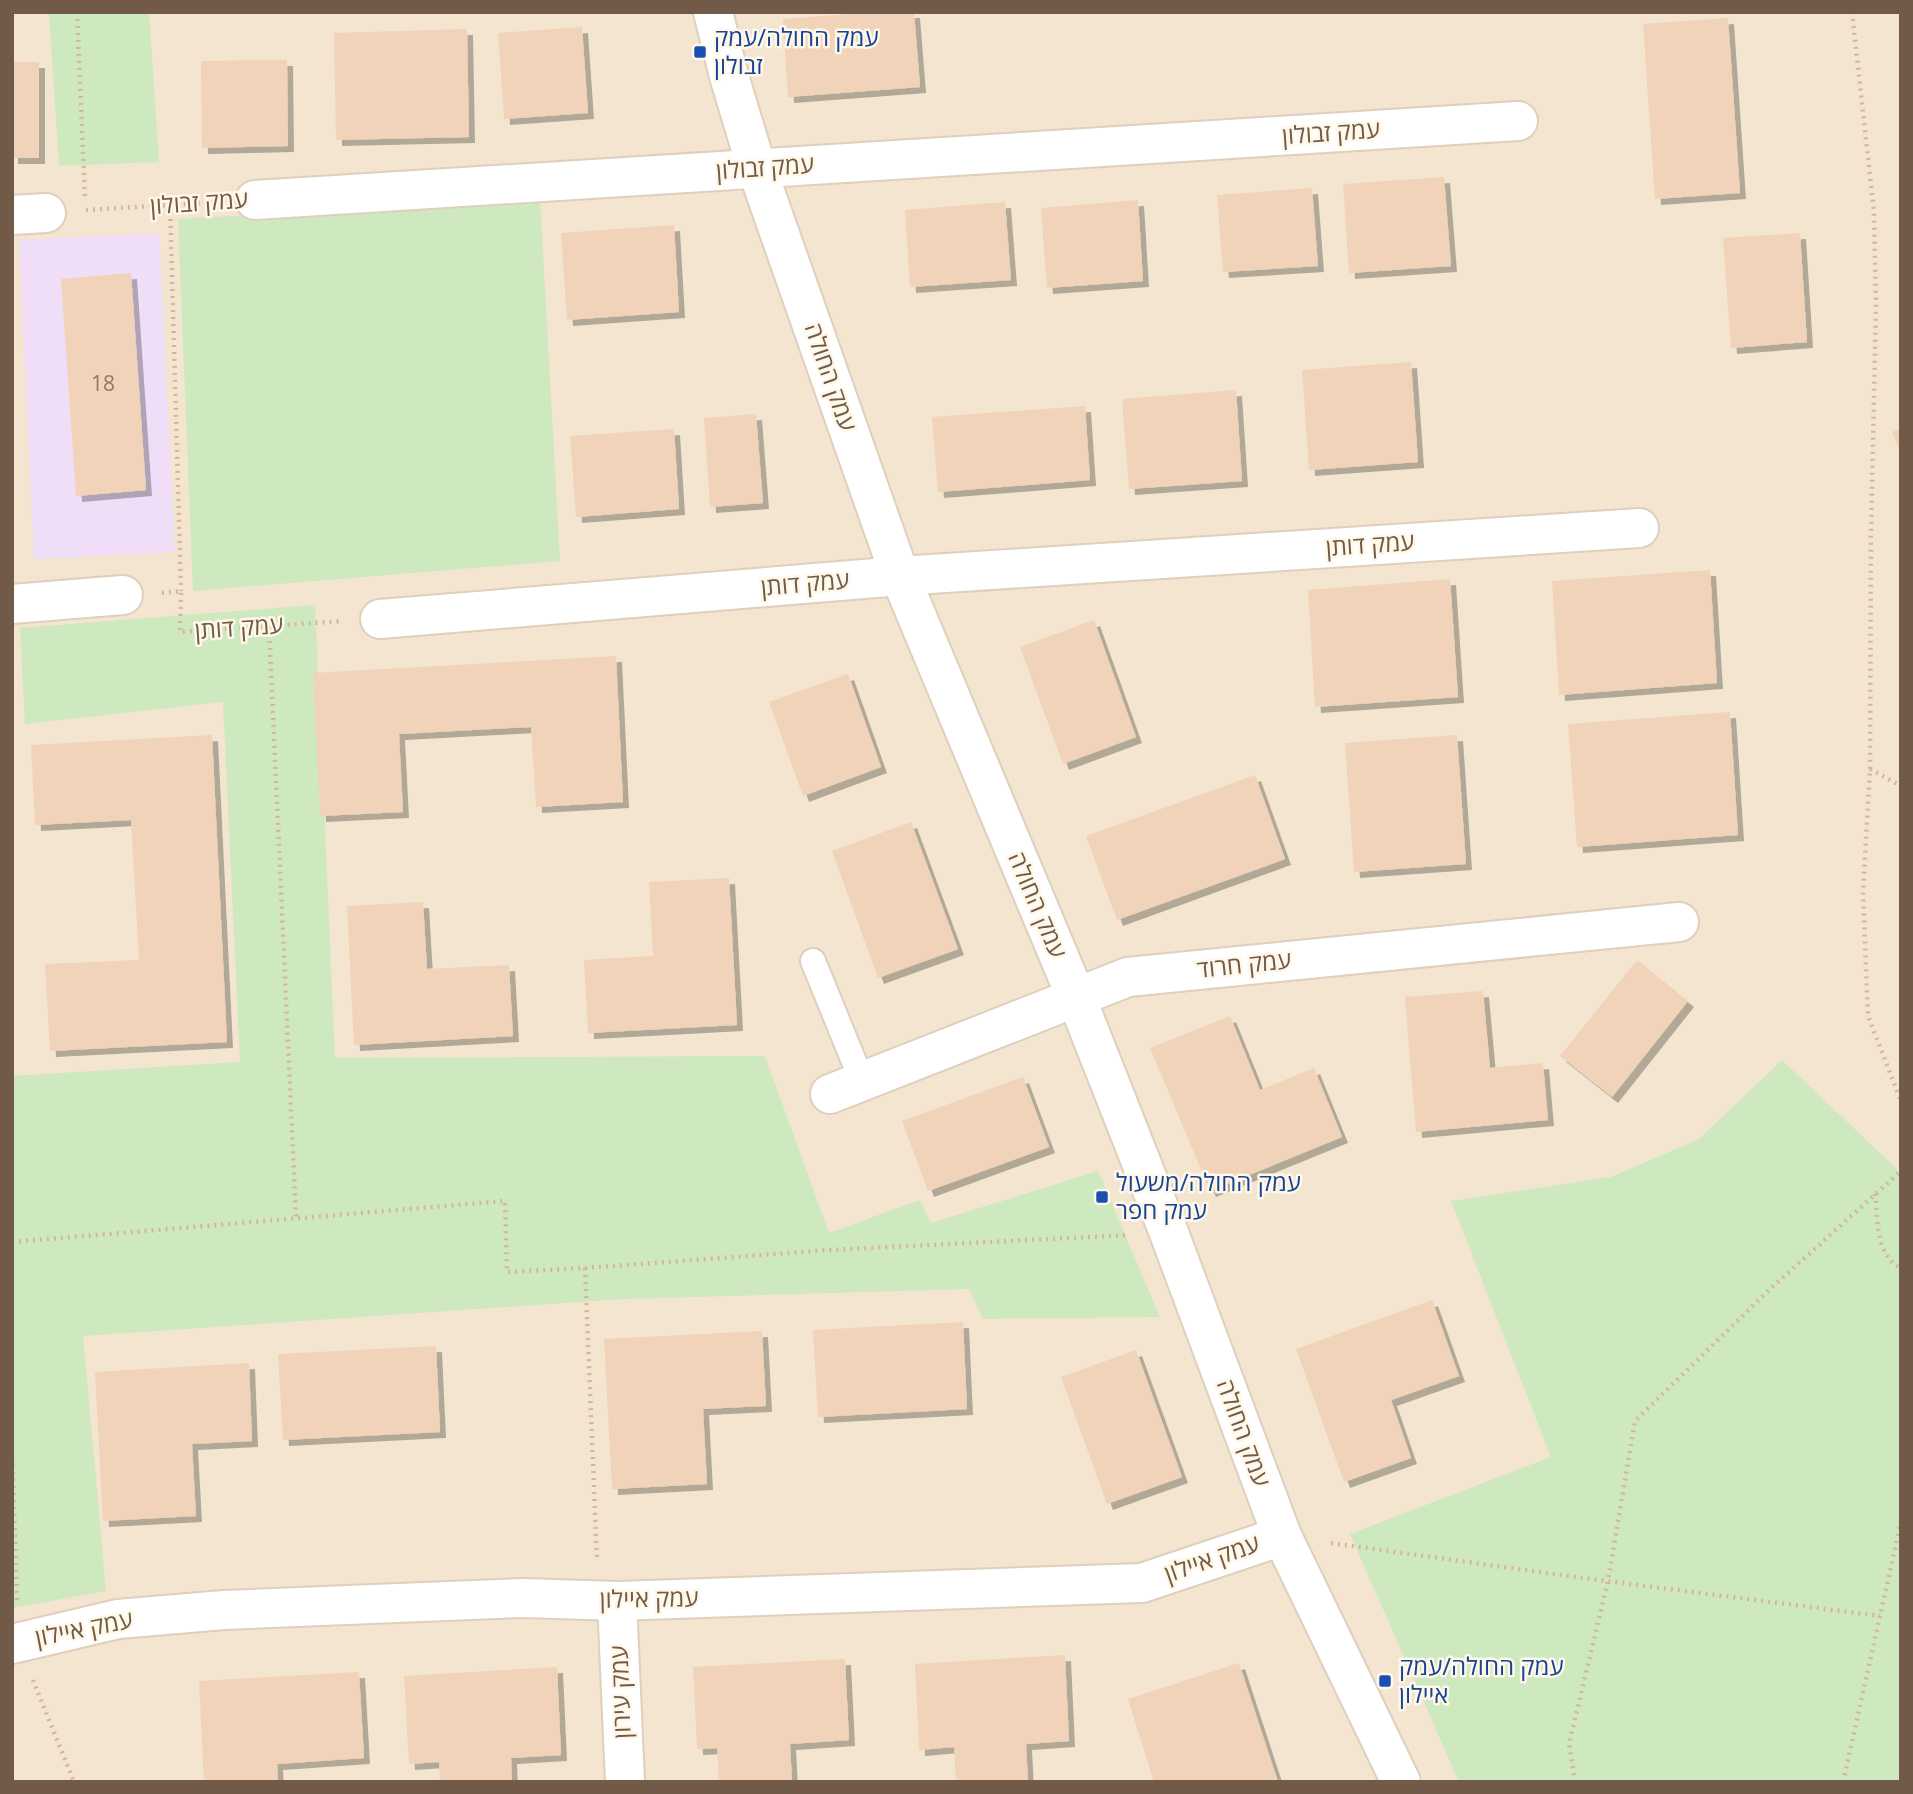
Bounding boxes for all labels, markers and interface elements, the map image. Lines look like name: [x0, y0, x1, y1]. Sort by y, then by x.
place label: עמק החולה/עמק זבולון: [714, 20, 879, 81]
marker: עמק החולה/עמק זבולון: [692, 44, 708, 60]
street label: עמק זבולון: [1281, 112, 1381, 151]
street label: עמק זבולון: [715, 147, 815, 186]
street label: עמק זבולון: [149, 182, 249, 221]
street label: עמק החולה: [798, 318, 865, 435]
house number: 18: [91, 369, 115, 397]
street label: עמק דותן: [1324, 524, 1415, 563]
street label: עמק דותן: [759, 562, 851, 603]
street label: עמק דותן: [193, 607, 284, 646]
street label: עמק החולה: [1001, 846, 1076, 963]
street label: עמק חרוד: [1195, 942, 1293, 985]
place label: עמק החולה/משעול עמק חפר: [1116, 1165, 1301, 1226]
marker: עמק החולה/משעול עמק חפר: [1094, 1189, 1110, 1205]
street label: עמק החולה: [1210, 1374, 1279, 1491]
street label: עמק איילון: [1159, 1526, 1264, 1589]
street label: עמק איילון: [599, 1580, 699, 1615]
street label: עמק איילון: [32, 1602, 135, 1653]
street label: עמק עירון: [601, 1645, 638, 1739]
place label: עמק החולה/עמק איילון: [1399, 1649, 1564, 1710]
marker: עמק החולה/עמק איילון: [1377, 1673, 1393, 1689]

